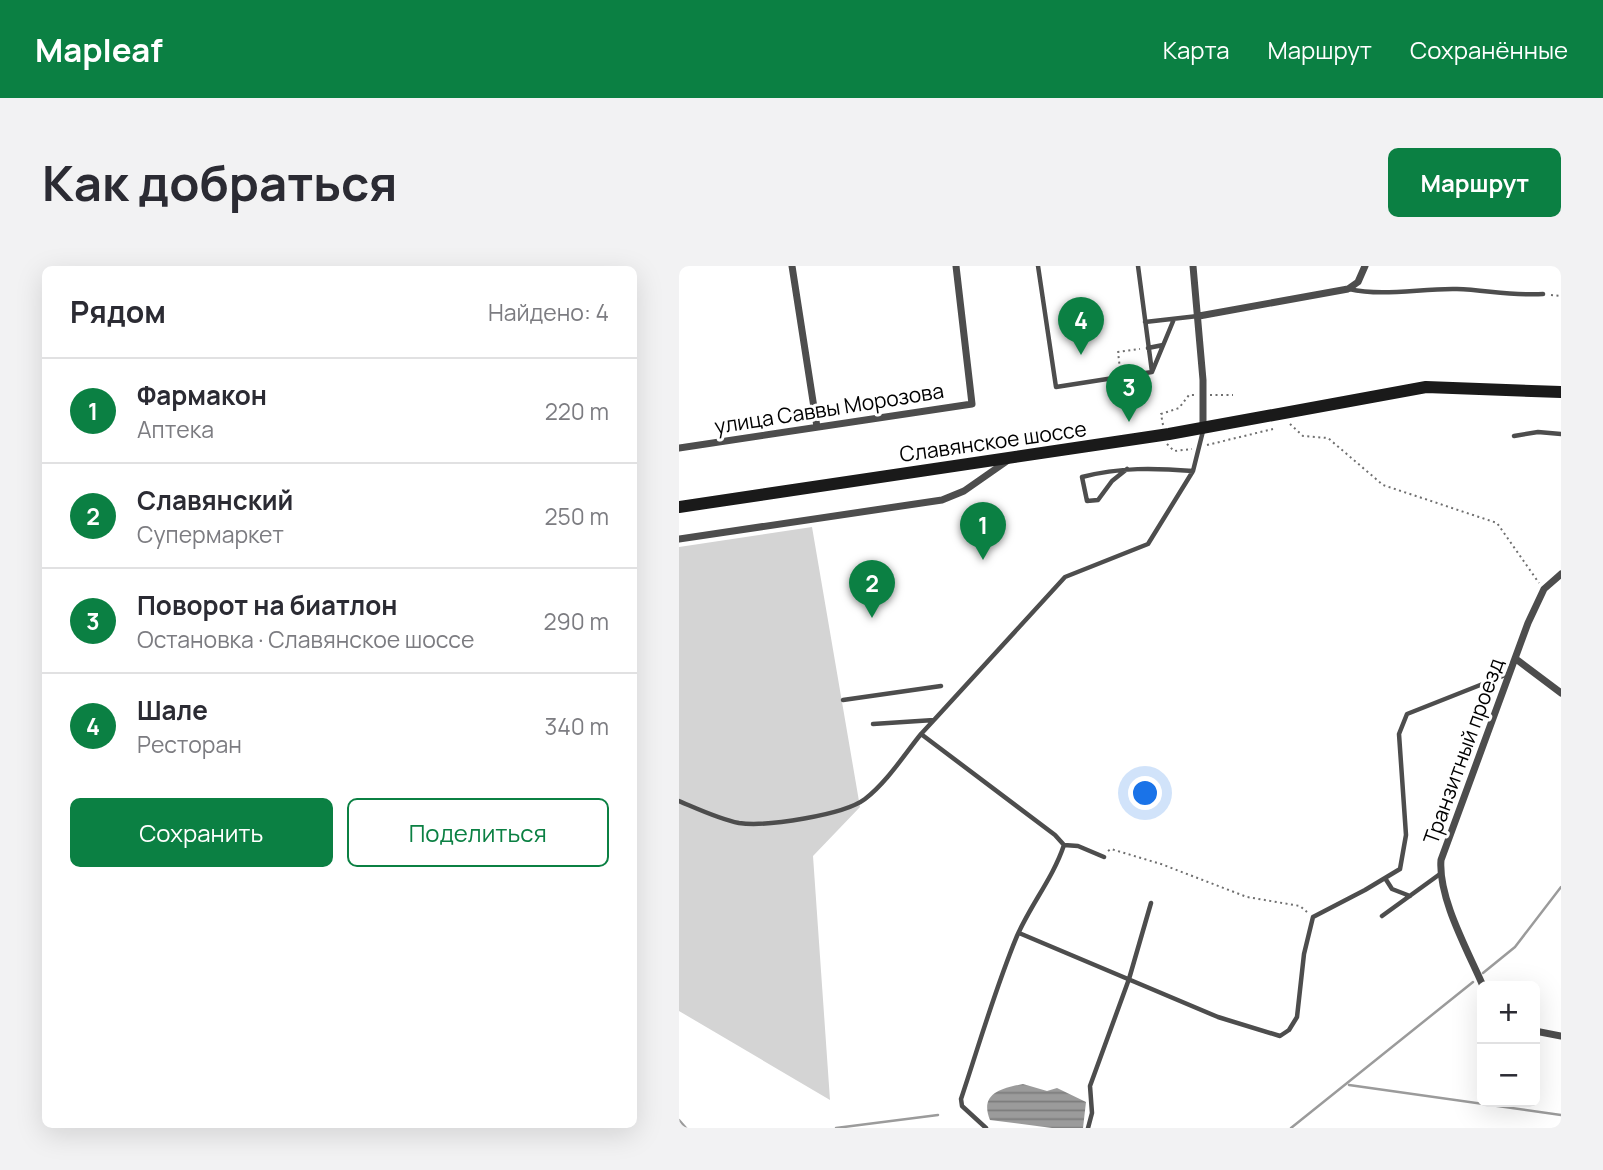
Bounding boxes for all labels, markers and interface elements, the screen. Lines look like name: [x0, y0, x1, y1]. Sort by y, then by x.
text: Mapleaf: [35, 27, 163, 72]
text: Карта: [1163, 33, 1230, 66]
text: Маршрут: [1268, 33, 1372, 66]
text: Сохранённые: [1410, 33, 1568, 66]
button: Маршрут: [1388, 148, 1561, 217]
text: Как добраться: [42, 149, 397, 216]
text: Рядом: [70, 291, 166, 332]
text: Найдено: 4: [488, 296, 609, 328]
pin: 4: [1058, 297, 1104, 355]
pin: 3: [1106, 364, 1152, 422]
street label: улица Саввы Морозова: [712, 376, 946, 440]
text: Фармакон: [137, 377, 267, 413]
text: 1: [88, 395, 98, 427]
text: 220 m: [545, 395, 609, 427]
text: Аптека: [137, 413, 214, 445]
street label: Славянское шоссе: [898, 414, 1088, 468]
text: Славянский: [137, 482, 293, 518]
text: 2: [86, 500, 100, 532]
text: 250 m: [544, 500, 609, 532]
pin: 1: [960, 502, 1006, 560]
text: Супермаркет: [137, 518, 284, 550]
pin: 2: [849, 560, 895, 618]
text: Поворот на биатлон: [137, 587, 398, 623]
text: 3: [86, 605, 100, 637]
text: 290 m: [543, 605, 609, 637]
text: Остановка · Славянское шоссе: [137, 623, 474, 655]
street label: Транзитный проезд: [1416, 654, 1510, 848]
text: Шале: [137, 692, 208, 728]
text: 4: [86, 710, 100, 742]
text: 340 m: [545, 710, 609, 742]
text: Ресторан: [137, 728, 242, 760]
your location: [1128, 776, 1162, 810]
button: Сохранить: [70, 798, 333, 867]
button: Поделиться: [347, 798, 609, 867]
map controls: [1477, 981, 1540, 1107]
button: +: [1477, 981, 1540, 1044]
button: −: [1477, 1044, 1540, 1107]

